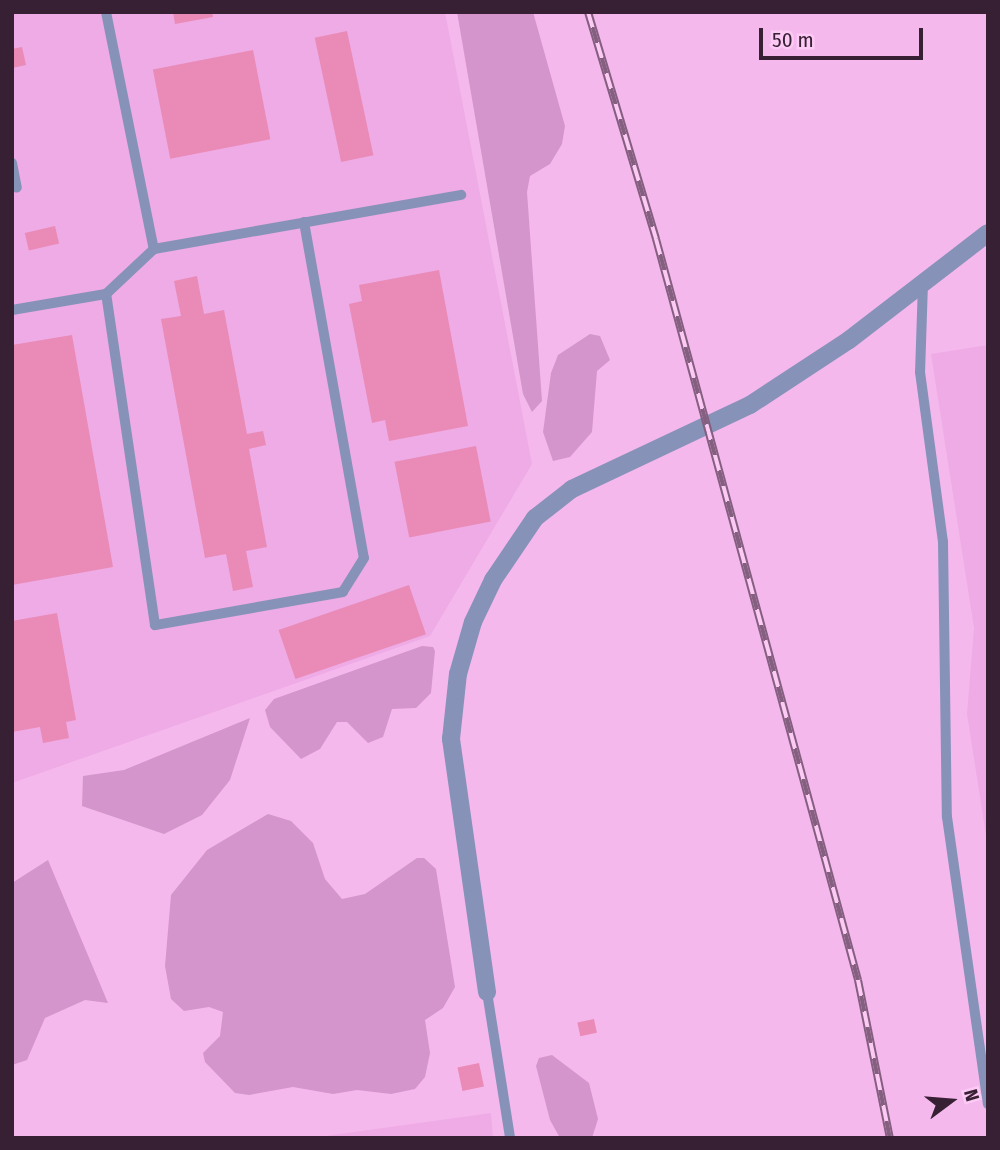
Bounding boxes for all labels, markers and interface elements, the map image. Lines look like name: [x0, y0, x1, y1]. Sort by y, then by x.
scale bar: [762, 14, 926, 58]
text: 50 m: [772, 27, 814, 53]
north arrow: [916, 1066, 986, 1136]
text: N: [959, 1086, 984, 1104]

